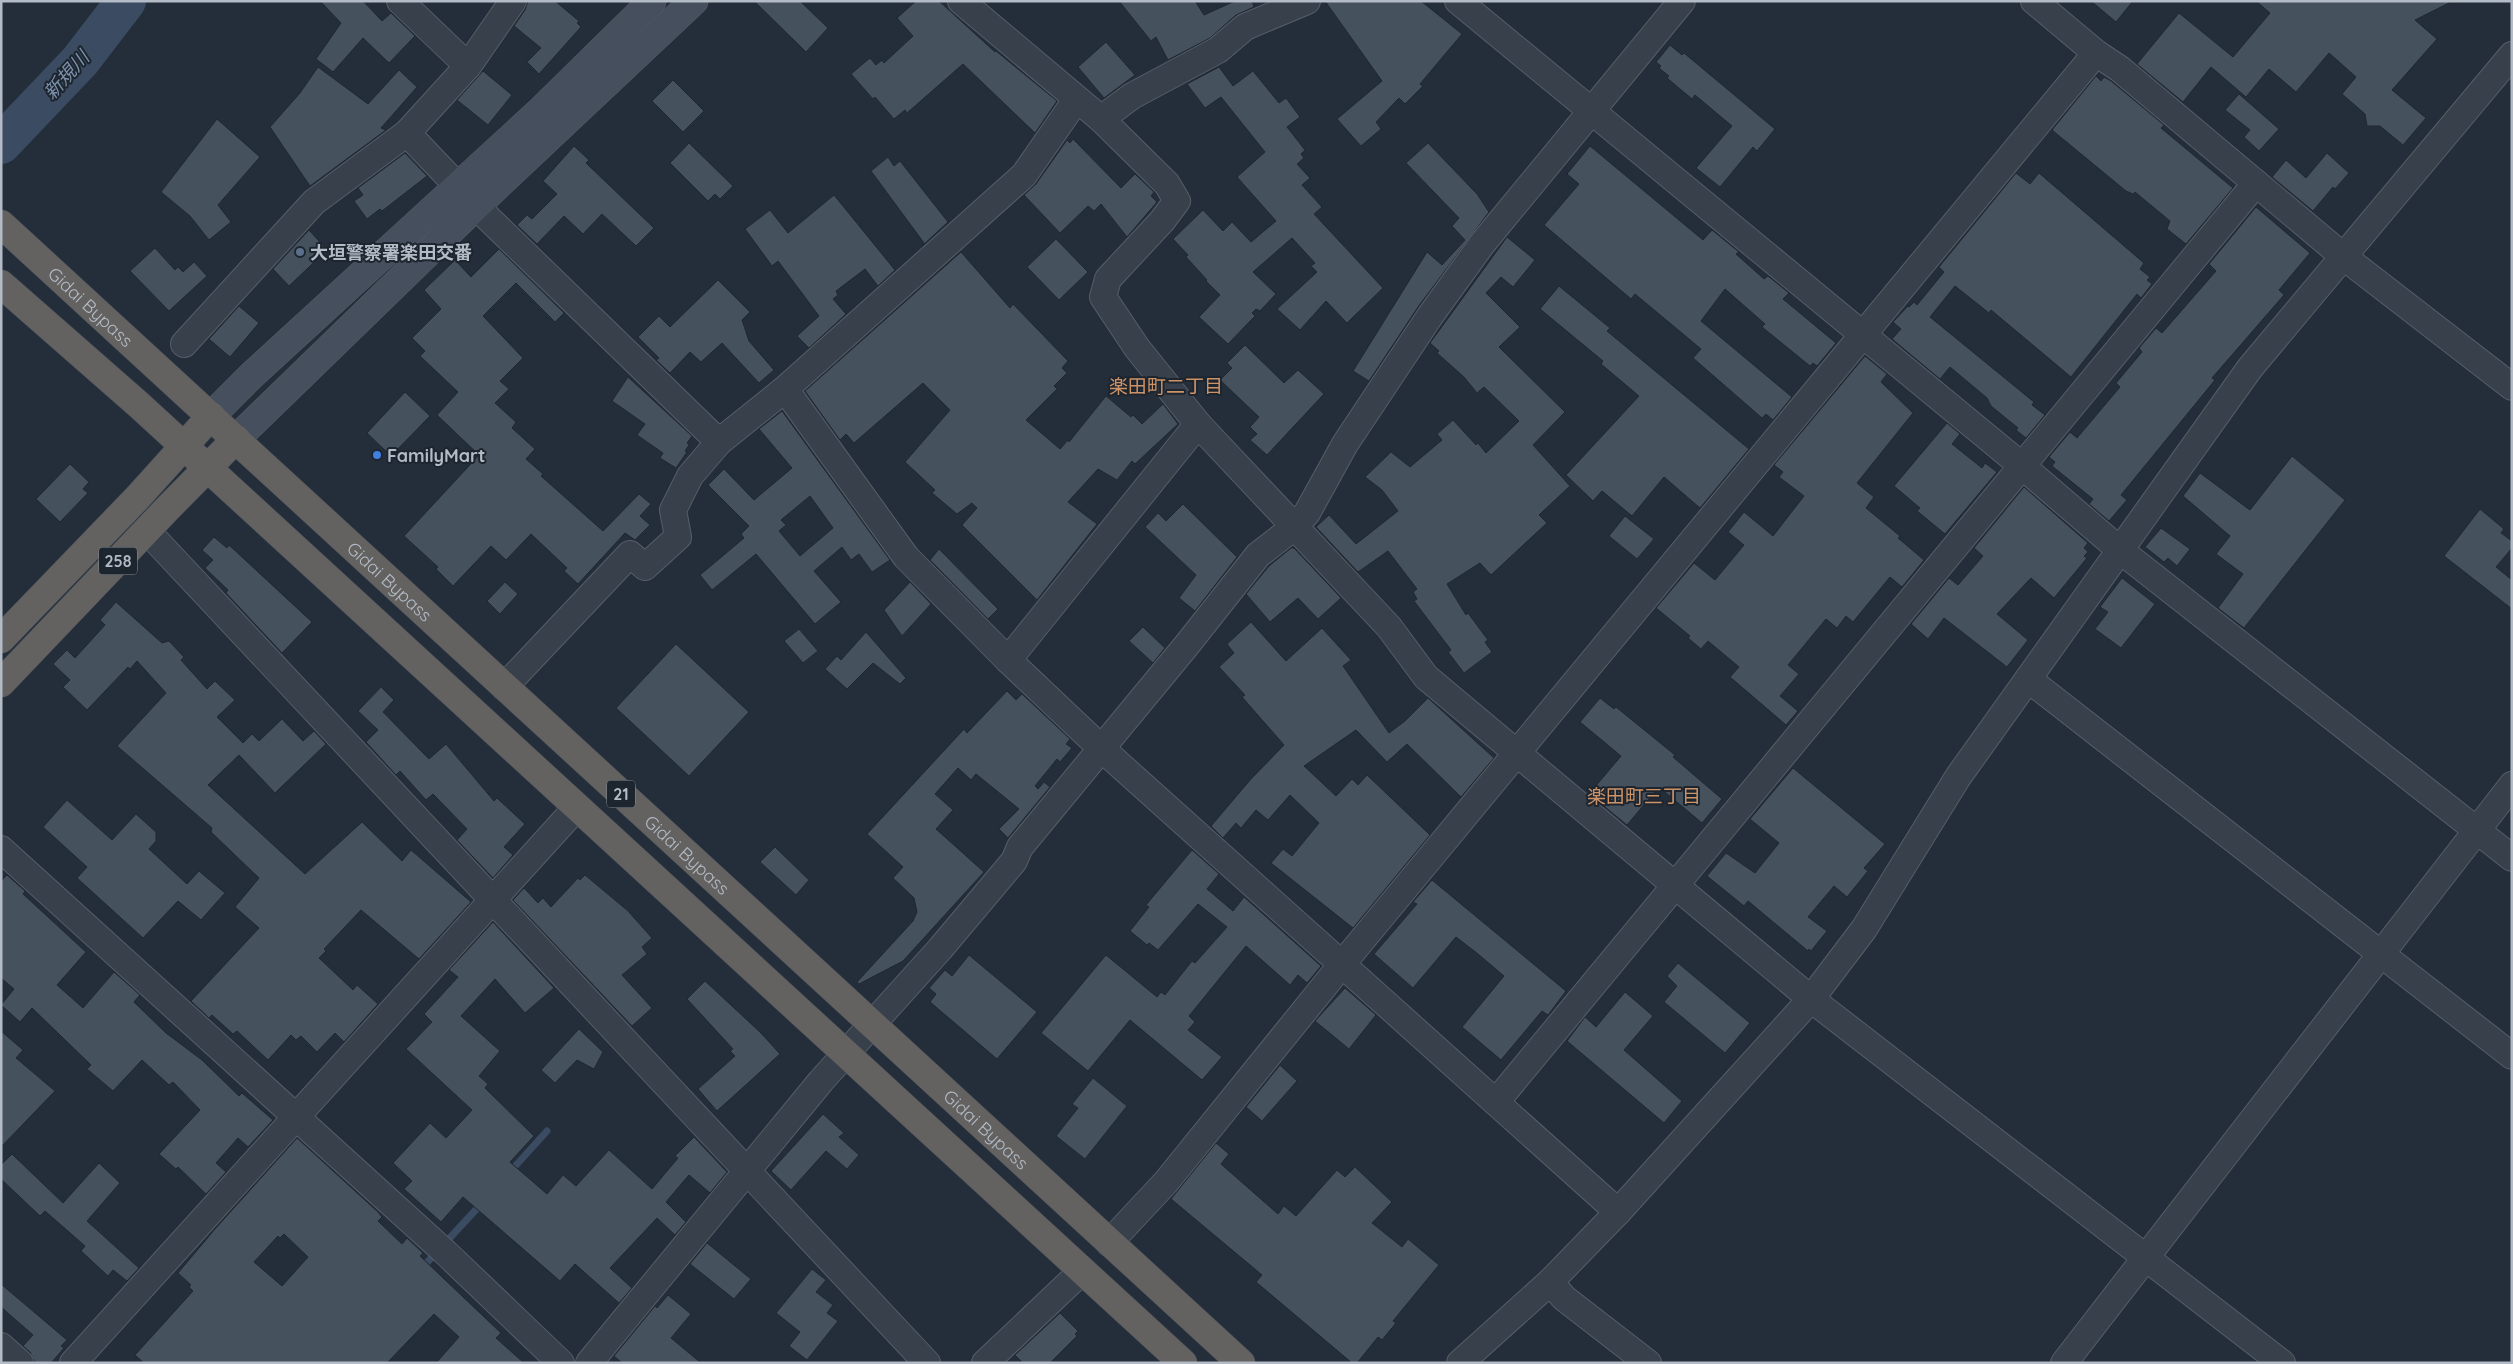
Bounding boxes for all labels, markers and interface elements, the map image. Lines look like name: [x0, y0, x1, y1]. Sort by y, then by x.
water label: 新規川: [38, 44, 95, 104]
place label: 大垣警察署楽田交番: [310, 241, 472, 264]
marker: 大垣警察署楽田交番: [294, 246, 306, 258]
street label: Gidai Bypass: [43, 262, 138, 351]
district label: 楽田町二丁目: [1109, 374, 1223, 398]
place label: FamilyMart: [387, 444, 485, 467]
marker: FamilyMart: [371, 449, 383, 461]
street label: Gidai Bypass: [342, 536, 437, 626]
road number: 258: [99, 548, 137, 574]
road number: 21: [607, 781, 635, 808]
district label: 楽田町三丁目: [1587, 784, 1701, 808]
street label: Gidai Bypass: [640, 810, 735, 899]
street label: Gidai Bypass: [939, 1084, 1034, 1174]

